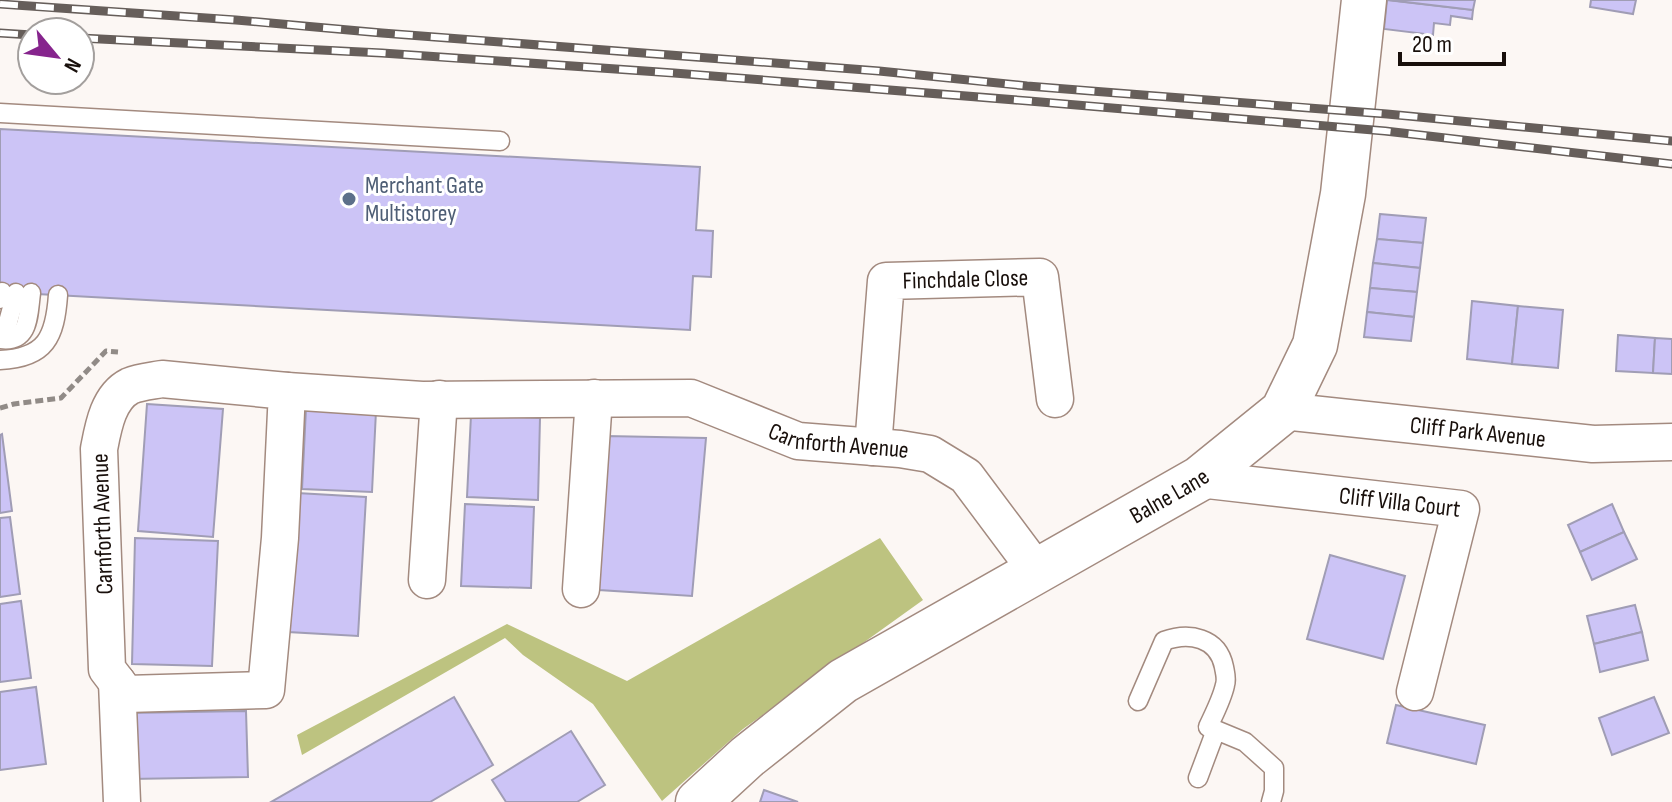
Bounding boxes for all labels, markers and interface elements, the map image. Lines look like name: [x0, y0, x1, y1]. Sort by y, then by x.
north arrow: [16, 16, 96, 96]
scale bar: [1400, 16, 1504, 66]
text: 20 m: [1412, 30, 1452, 59]
text: N: [58, 53, 87, 77]
place label: Merchant Gate Multistorey: [365, 171, 484, 228]
marker: Merchant Gate Multistorey: [340, 190, 358, 208]
street label: Finchdale Close: [902, 263, 1029, 296]
street label: Cliff Park Avenue: [1408, 411, 1547, 454]
street label: Carnforth Avenue: [764, 417, 911, 465]
street label: Carnforth Avenue: [86, 453, 119, 595]
street label: Balne Lane: [1125, 463, 1215, 530]
street label: Cliff Villa Court: [1337, 481, 1462, 524]

